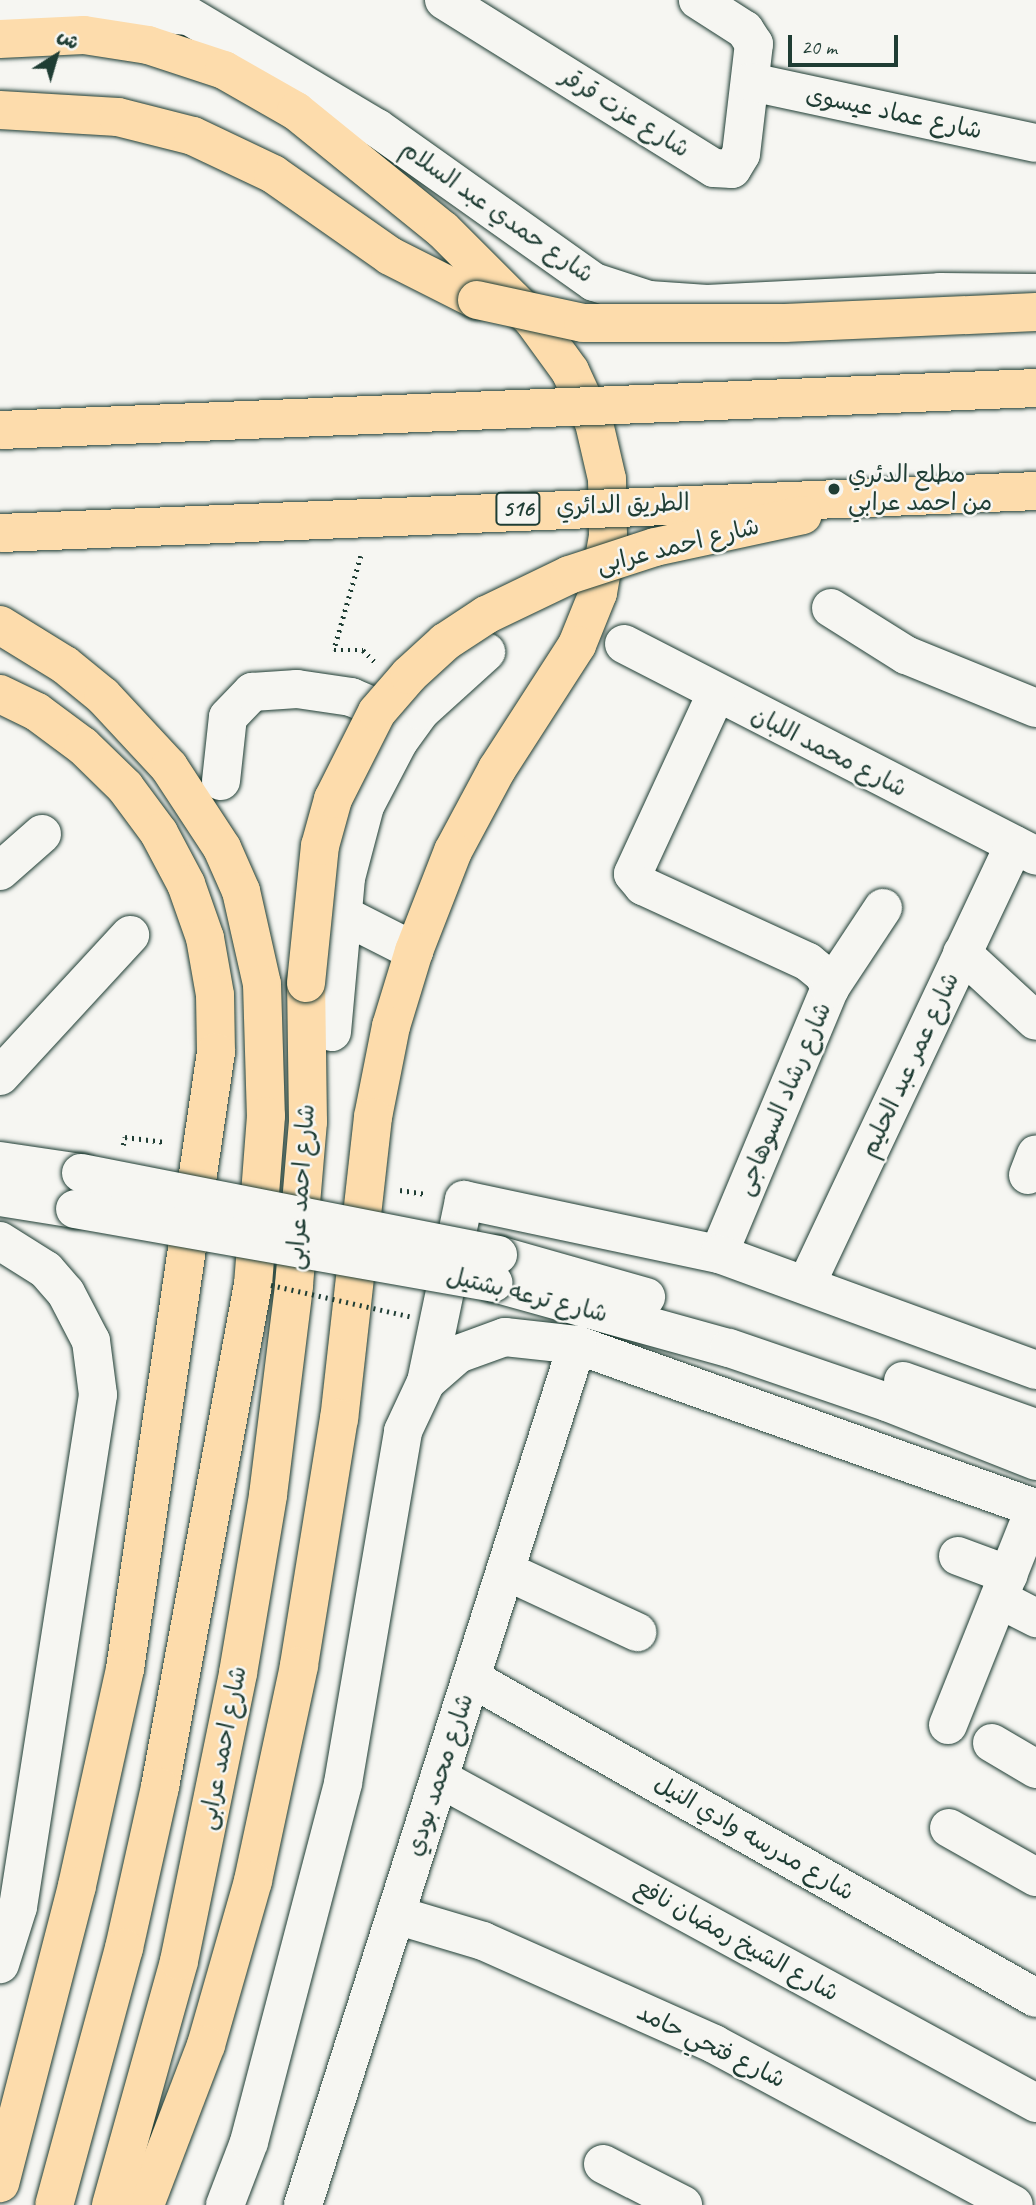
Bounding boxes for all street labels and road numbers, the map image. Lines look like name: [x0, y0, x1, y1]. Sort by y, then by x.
street label: شارع عزت قرقر: [555, 62, 695, 164]
street label: شارع عماد عيسوى: [803, 80, 985, 146]
street label: شارع حمدي عبد السلام: [395, 135, 599, 289]
street label: الطريق الدائري: [556, 488, 690, 522]
road number: 516: [495, 489, 541, 528]
street label: شارع احمد عرابى: [594, 512, 762, 580]
street label: شارع محمد اللبان: [746, 700, 912, 804]
street label: شارع عمر عبد الحليم: [855, 968, 965, 1162]
street label: شارع رشاد السوهاجى: [730, 998, 838, 1200]
street label: شارع احمد عرابى: [281, 1103, 321, 1271]
street label: شارع ترعه بشتيل: [444, 1261, 610, 1329]
street label: شارع احمد عرابى: [193, 1664, 253, 1832]
street label: شارع محمد بودي: [400, 1690, 480, 1860]
street label: شارع مدرسه وادي النيل: [649, 1769, 859, 1907]
street label: شارع الشيخ رمضان نافع: [630, 1872, 844, 2008]
street label: شارع فتحي حامد: [632, 1998, 790, 2094]

